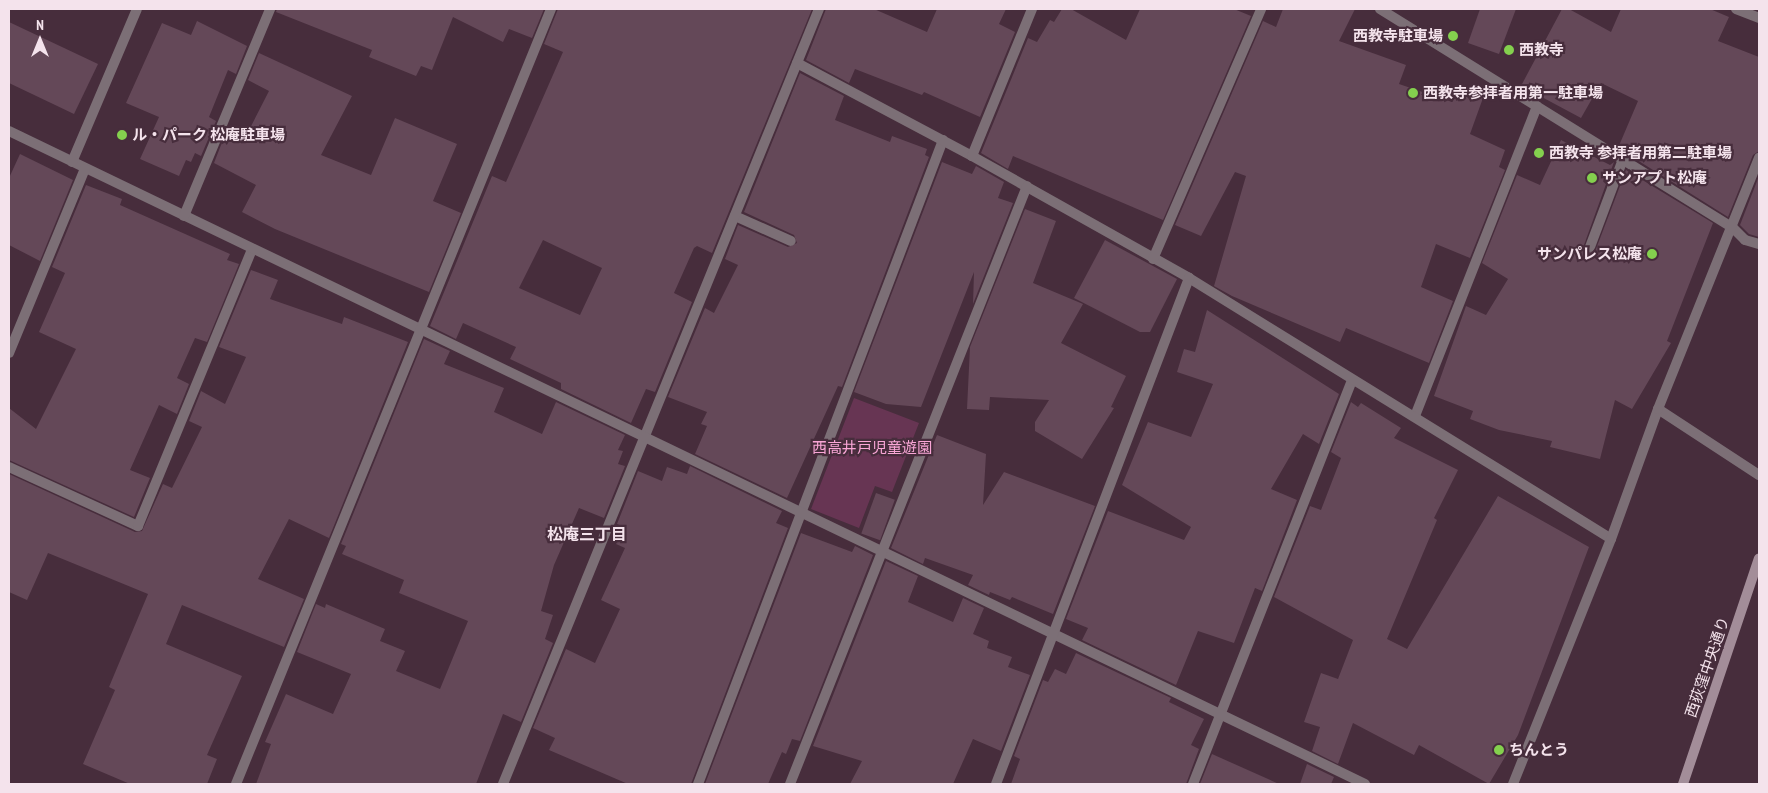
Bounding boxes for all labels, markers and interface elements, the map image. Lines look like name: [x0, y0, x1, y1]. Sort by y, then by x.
north arrow: [15, 15, 65, 65]
text: N: [36, 16, 44, 34]
place label: 西教寺駐車場: [1353, 27, 1443, 45]
marker: 西教寺駐車場: [1447, 30, 1459, 42]
place label: 西教寺: [1519, 41, 1564, 59]
marker: 西教寺: [1503, 44, 1515, 56]
place label: 西教寺参拝者用第一駐車場: [1423, 84, 1603, 102]
marker: 西教寺参拝者用第一駐車場: [1407, 87, 1419, 99]
place label: ル・パーク 松庵駐車場: [132, 126, 285, 144]
marker: ル・パーク 松庵駐車場: [116, 129, 128, 141]
place label: 西教寺 参拝者用第二駐車場: [1549, 144, 1732, 162]
marker: 西教寺 参拝者用第二駐車場: [1533, 147, 1545, 159]
place label: サンアプト松庵: [1602, 169, 1707, 187]
marker: サンアプト松庵: [1586, 172, 1598, 184]
place label: サンパレス松庵: [1537, 245, 1642, 263]
marker: サンパレス松庵: [1646, 248, 1658, 260]
park label: 西高井戸児童遊園: [812, 439, 932, 457]
district label: 松庵三丁目: [547, 524, 627, 544]
street label: 西荻窪中央通り: [1681, 614, 1733, 720]
place label: ちんとう: [1509, 741, 1569, 759]
marker: ちんとう: [1493, 744, 1505, 756]

